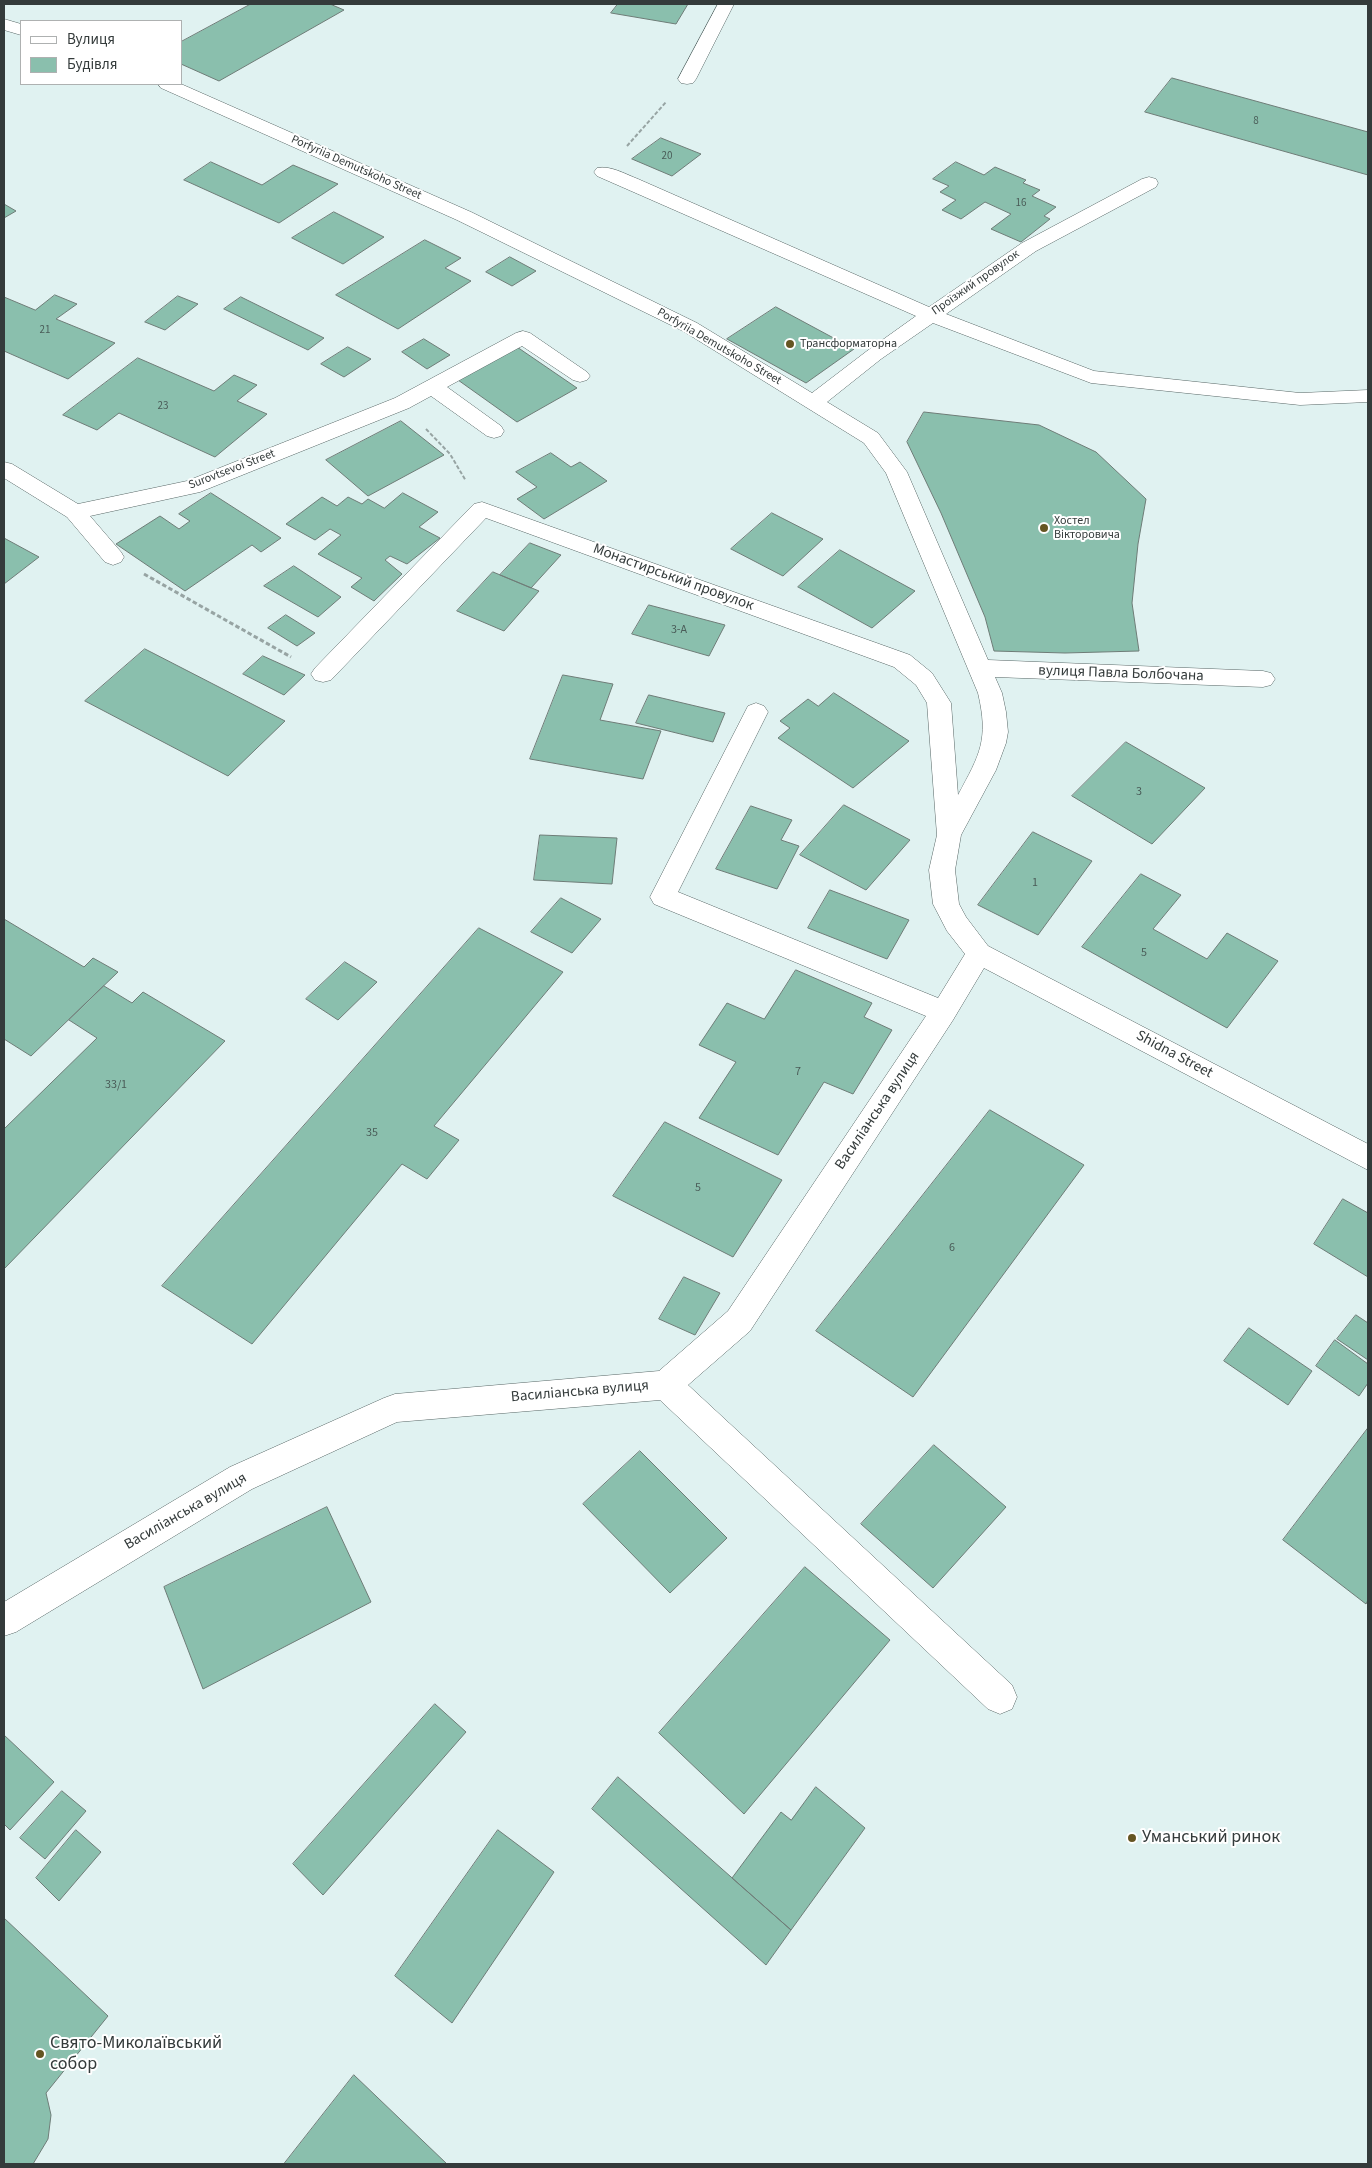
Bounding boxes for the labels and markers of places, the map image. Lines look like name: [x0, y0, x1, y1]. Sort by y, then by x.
place label: Трансформаторна: [800, 337, 897, 351]
marker: Трансформаторна: [784, 338, 796, 350]
place label: Хостел Вікторовича: [1054, 514, 1120, 542]
marker: Хостел Вікторовича: [1038, 522, 1050, 534]
place label: Уманський ринок: [1142, 1827, 1280, 1849]
marker: Уманський ринок: [1126, 1832, 1138, 1844]
place label: Свято-Миколаївський собор: [50, 2033, 222, 2076]
marker: Свято-Миколаївський собор: [34, 2048, 46, 2060]

